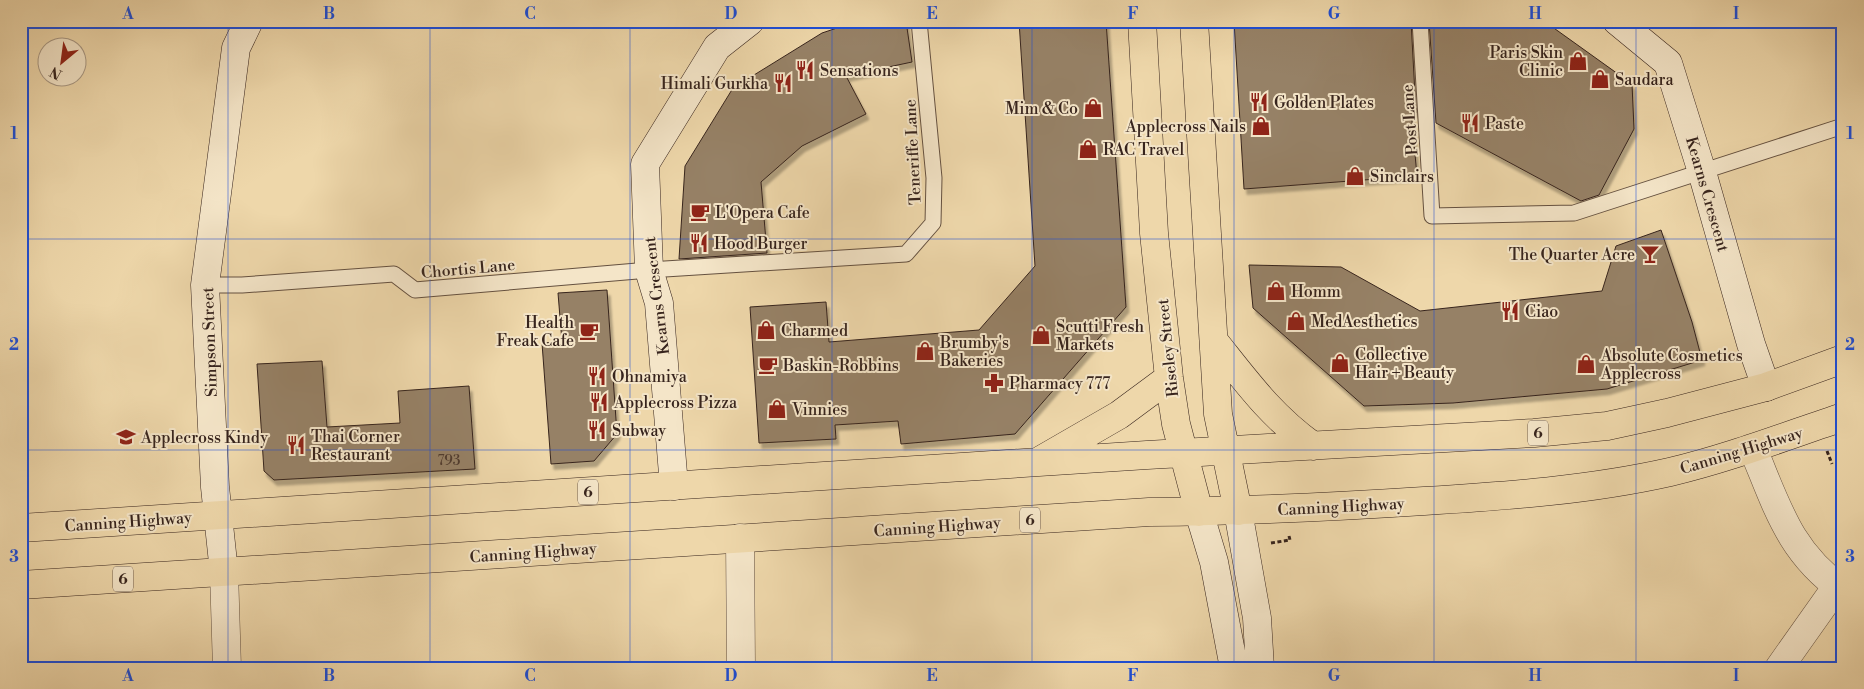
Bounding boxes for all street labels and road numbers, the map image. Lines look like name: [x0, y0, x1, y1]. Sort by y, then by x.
street label: Post Lane: [1398, 84, 1422, 156]
street label: Teneriffe Lane: [900, 99, 926, 205]
street label: Kearns Crescent: [1681, 134, 1733, 255]
street label: Kearns Crescent: [640, 235, 674, 356]
street label: Chortis Lane: [420, 255, 516, 283]
street label: Simpson Street: [198, 286, 222, 397]
street label: Riseley Street: [1153, 297, 1183, 398]
road number: 6: [1528, 420, 1548, 446]
street label: Canning Highway: [1678, 423, 1805, 479]
road number: 6: [578, 480, 598, 504]
street label: Canning Highway: [1277, 494, 1405, 520]
street label: Canning Highway: [64, 508, 192, 536]
road number: 6: [1020, 508, 1040, 532]
street label: Canning Highway: [873, 513, 1001, 541]
street label: Canning Highway: [469, 539, 597, 567]
road number: 6: [113, 566, 133, 592]

